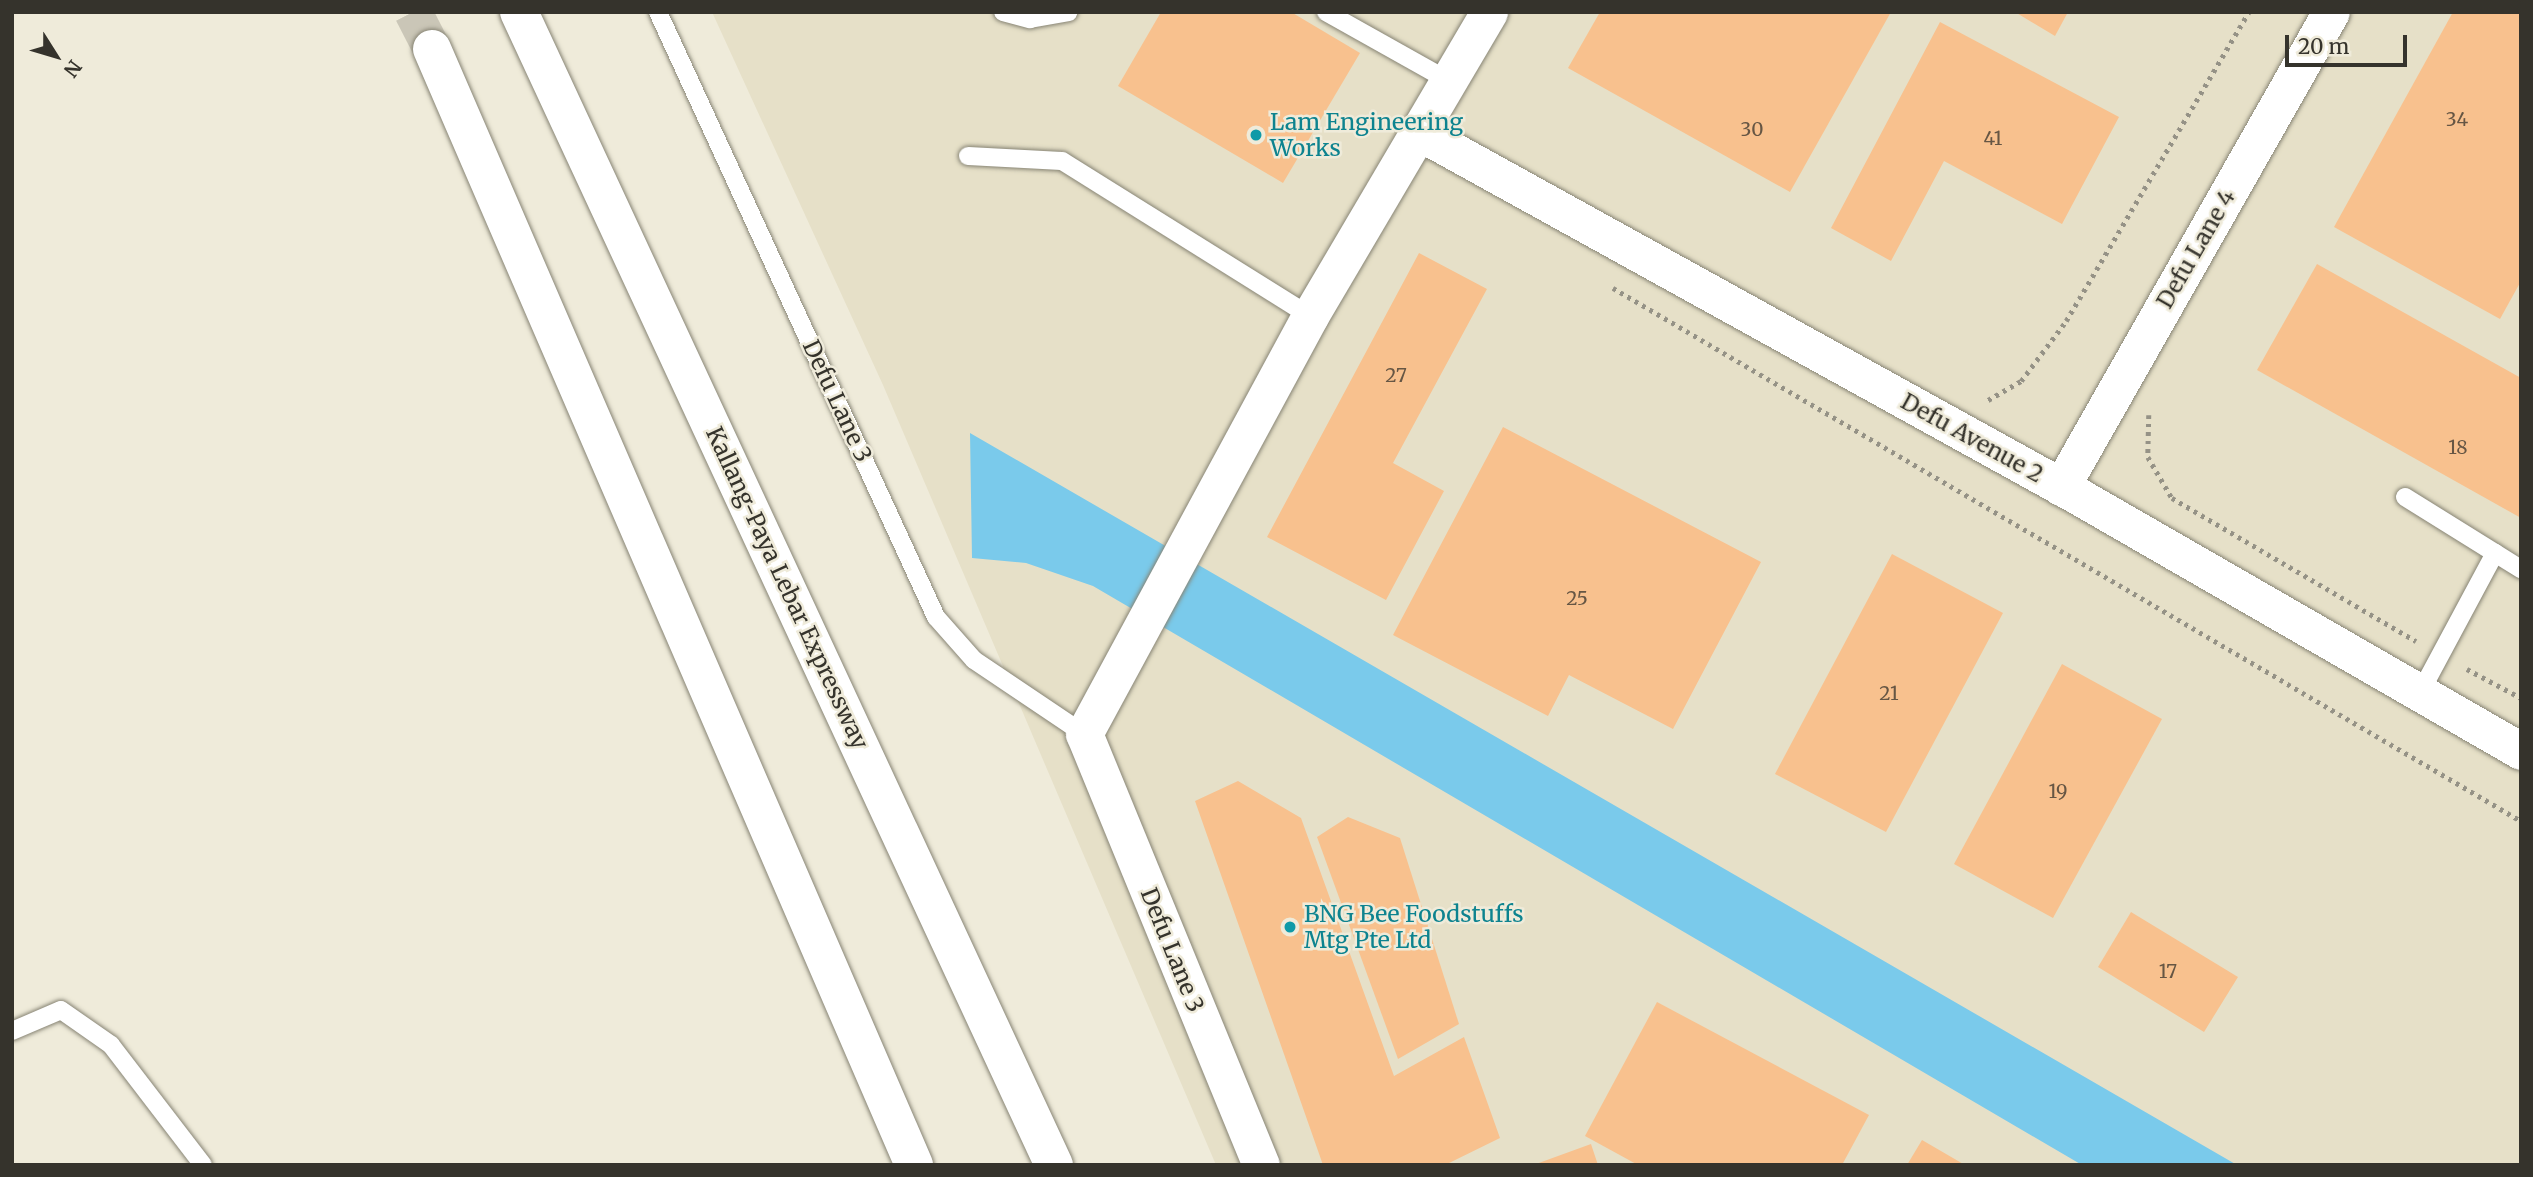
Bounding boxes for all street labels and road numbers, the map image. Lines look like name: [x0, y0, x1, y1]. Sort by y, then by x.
street label: Defu Lane 4: [2151, 185, 2241, 313]
street label: Defu Lane 3: [797, 336, 877, 466]
street label: Defu Avenue 2: [1896, 388, 2048, 488]
street label: Kallang-Paya Lebar Expressway: [700, 423, 874, 753]
street label: Defu Lane 3: [1135, 884, 1209, 1016]

